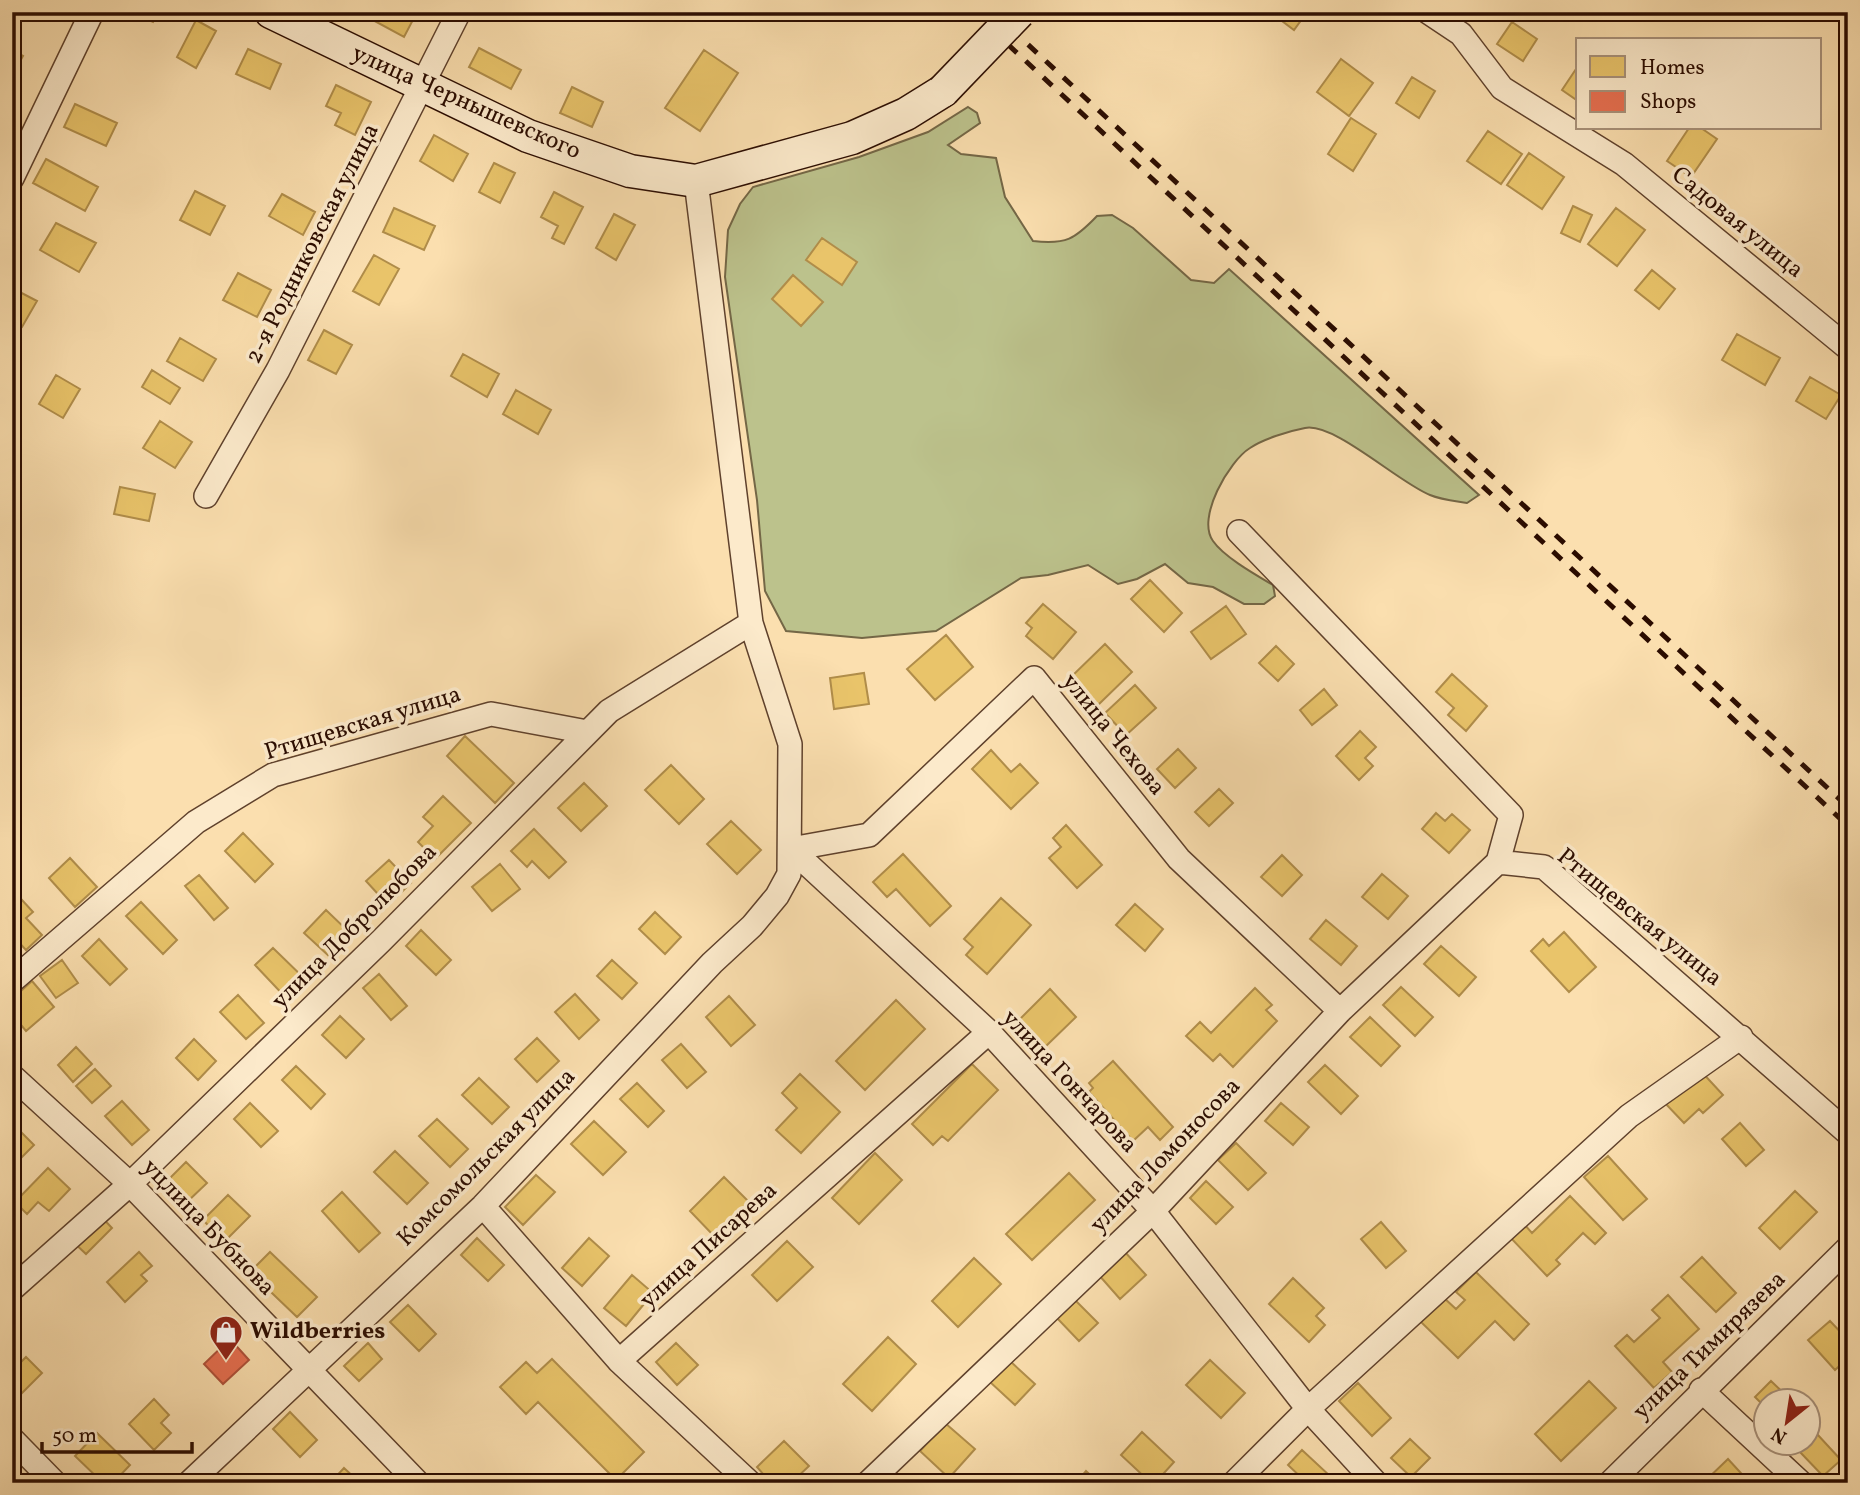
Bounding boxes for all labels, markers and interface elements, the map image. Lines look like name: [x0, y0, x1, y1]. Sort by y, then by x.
street label: улица Чернышевского: [346, 37, 586, 169]
legend: [1576, 38, 1822, 130]
text: Homes: [1640, 54, 1705, 83]
text: Shops: [1640, 88, 1696, 117]
street label: 2-я Родниковская улица: [238, 118, 388, 370]
street label: Садовая улица: [1664, 159, 1810, 287]
street label: улица Чехова: [1053, 667, 1173, 803]
street label: Ртищевская улица: [260, 678, 466, 770]
street label: улица Добролюбова: [265, 837, 445, 1017]
street label: Ртищевская улица: [1549, 841, 1729, 995]
street label: улица Гончарова: [993, 1003, 1145, 1161]
street label: Комсомольская улица: [390, 1061, 584, 1255]
street label: улица Ломоносова: [1083, 1071, 1249, 1241]
street label: уцлица Бубнова: [134, 1152, 282, 1304]
street label: улица Писарева: [633, 1175, 785, 1317]
street label: улица Тимирязева: [1626, 1264, 1794, 1428]
shop icon: Wildberries: [207, 1313, 245, 1362]
place label: Wildberries: [250, 1315, 385, 1349]
north arrow: [1752, 1386, 1822, 1456]
scale bar: [42, 1411, 192, 1455]
text: N: [1767, 1420, 1792, 1450]
text: 50 m: [52, 1422, 97, 1451]

